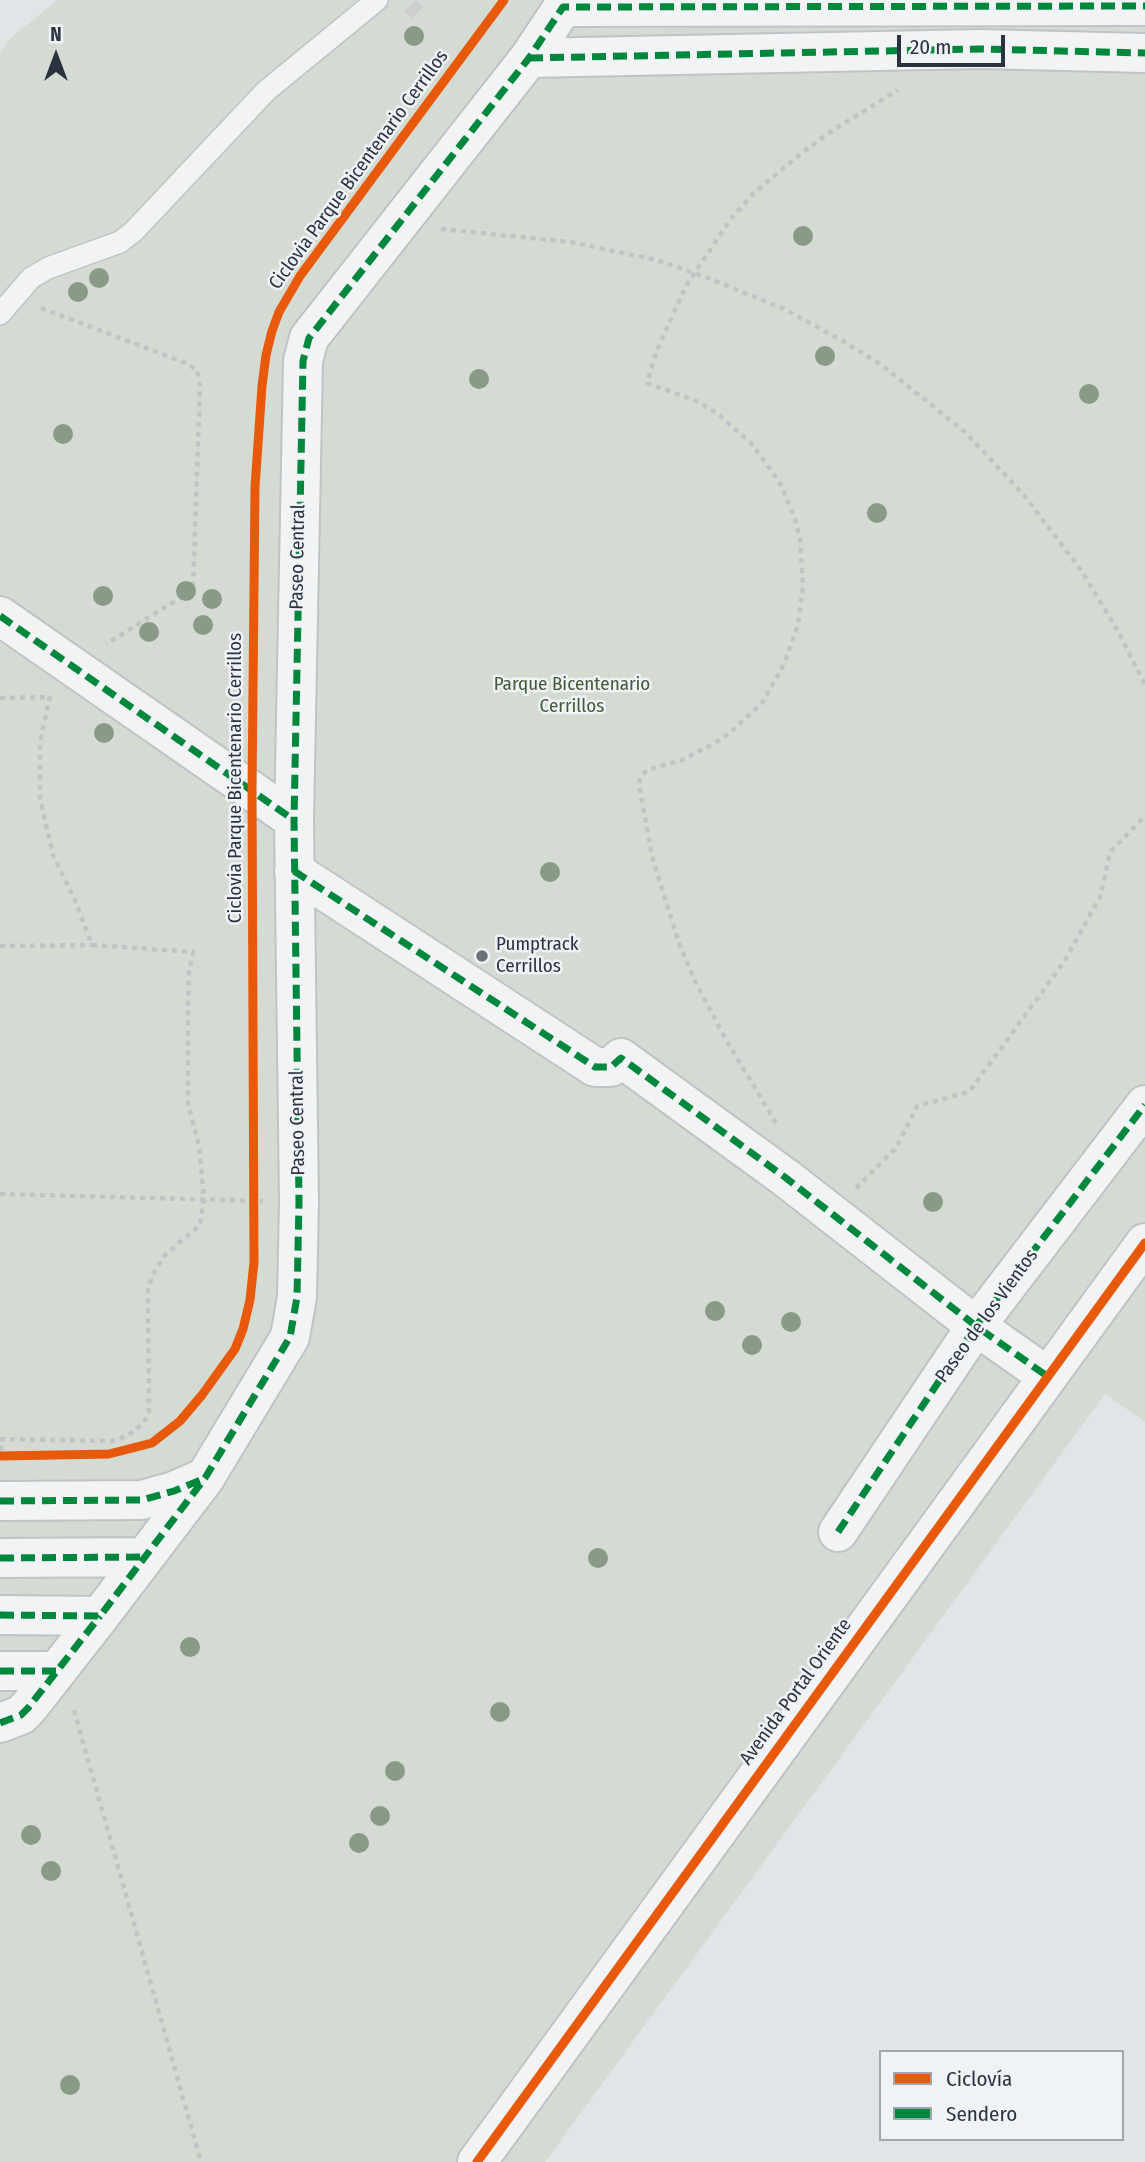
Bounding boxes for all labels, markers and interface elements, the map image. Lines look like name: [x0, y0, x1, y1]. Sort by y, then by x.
north arrow: [21, 21, 91, 91]
scale bar: [900, 21, 1009, 65]
text: N: [50, 23, 62, 46]
text: 20 m: [910, 34, 951, 60]
street label: Ciclovia Parque Bicentenario Cerrillos: [264, 46, 454, 294]
street label: Paseo Central: [286, 504, 310, 610]
street label: Ciclovia Parque Bicentenario Cerrillos: [225, 633, 247, 923]
park label: Parque Bicentenario Cerrillos: [494, 674, 650, 718]
place label: Pumptrack Cerrillos: [496, 934, 579, 978]
marker: Pumptrack Cerrillos: [474, 948, 490, 964]
street label: Paseo Central: [286, 1070, 310, 1176]
street label: Paseo de los Vientos: [931, 1245, 1043, 1387]
street label: Avenida Portal Oriente: [735, 1614, 857, 1770]
legend: [879, 2050, 1124, 2141]
text: Ciclovía: [946, 2066, 1012, 2092]
text: Sendero: [946, 2101, 1017, 2127]

